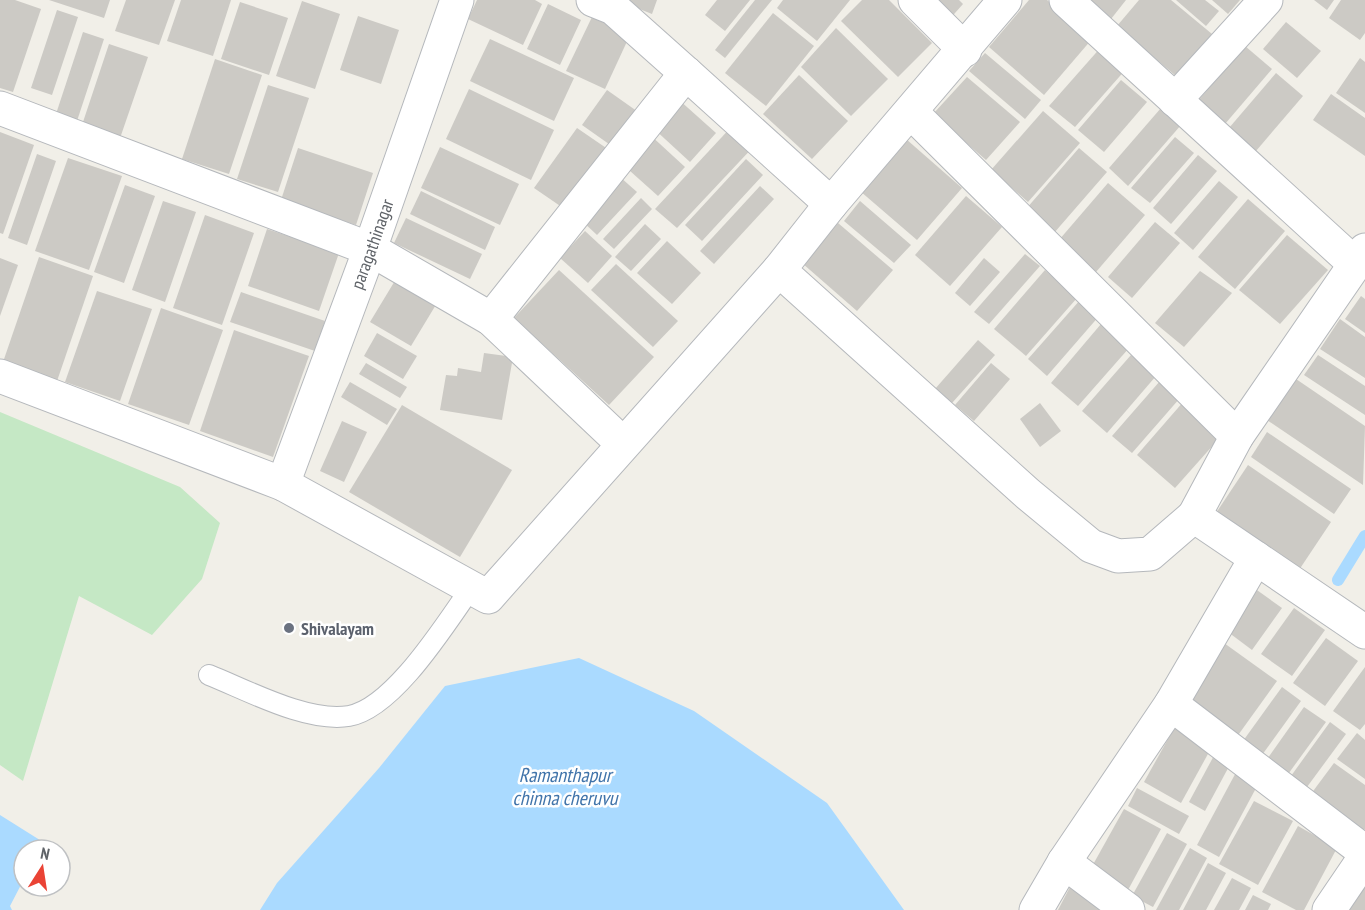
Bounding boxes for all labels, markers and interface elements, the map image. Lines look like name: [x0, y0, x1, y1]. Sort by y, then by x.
street label: paragathinagar: [345, 196, 398, 292]
place label: Shivalayam: [301, 617, 374, 640]
marker: Shivalayam: [282, 621, 296, 635]
water label: Ramanthapur chinna cheruvu: [513, 762, 619, 811]
north arrow: [12, 838, 72, 898]
text: N: [39, 843, 51, 864]

